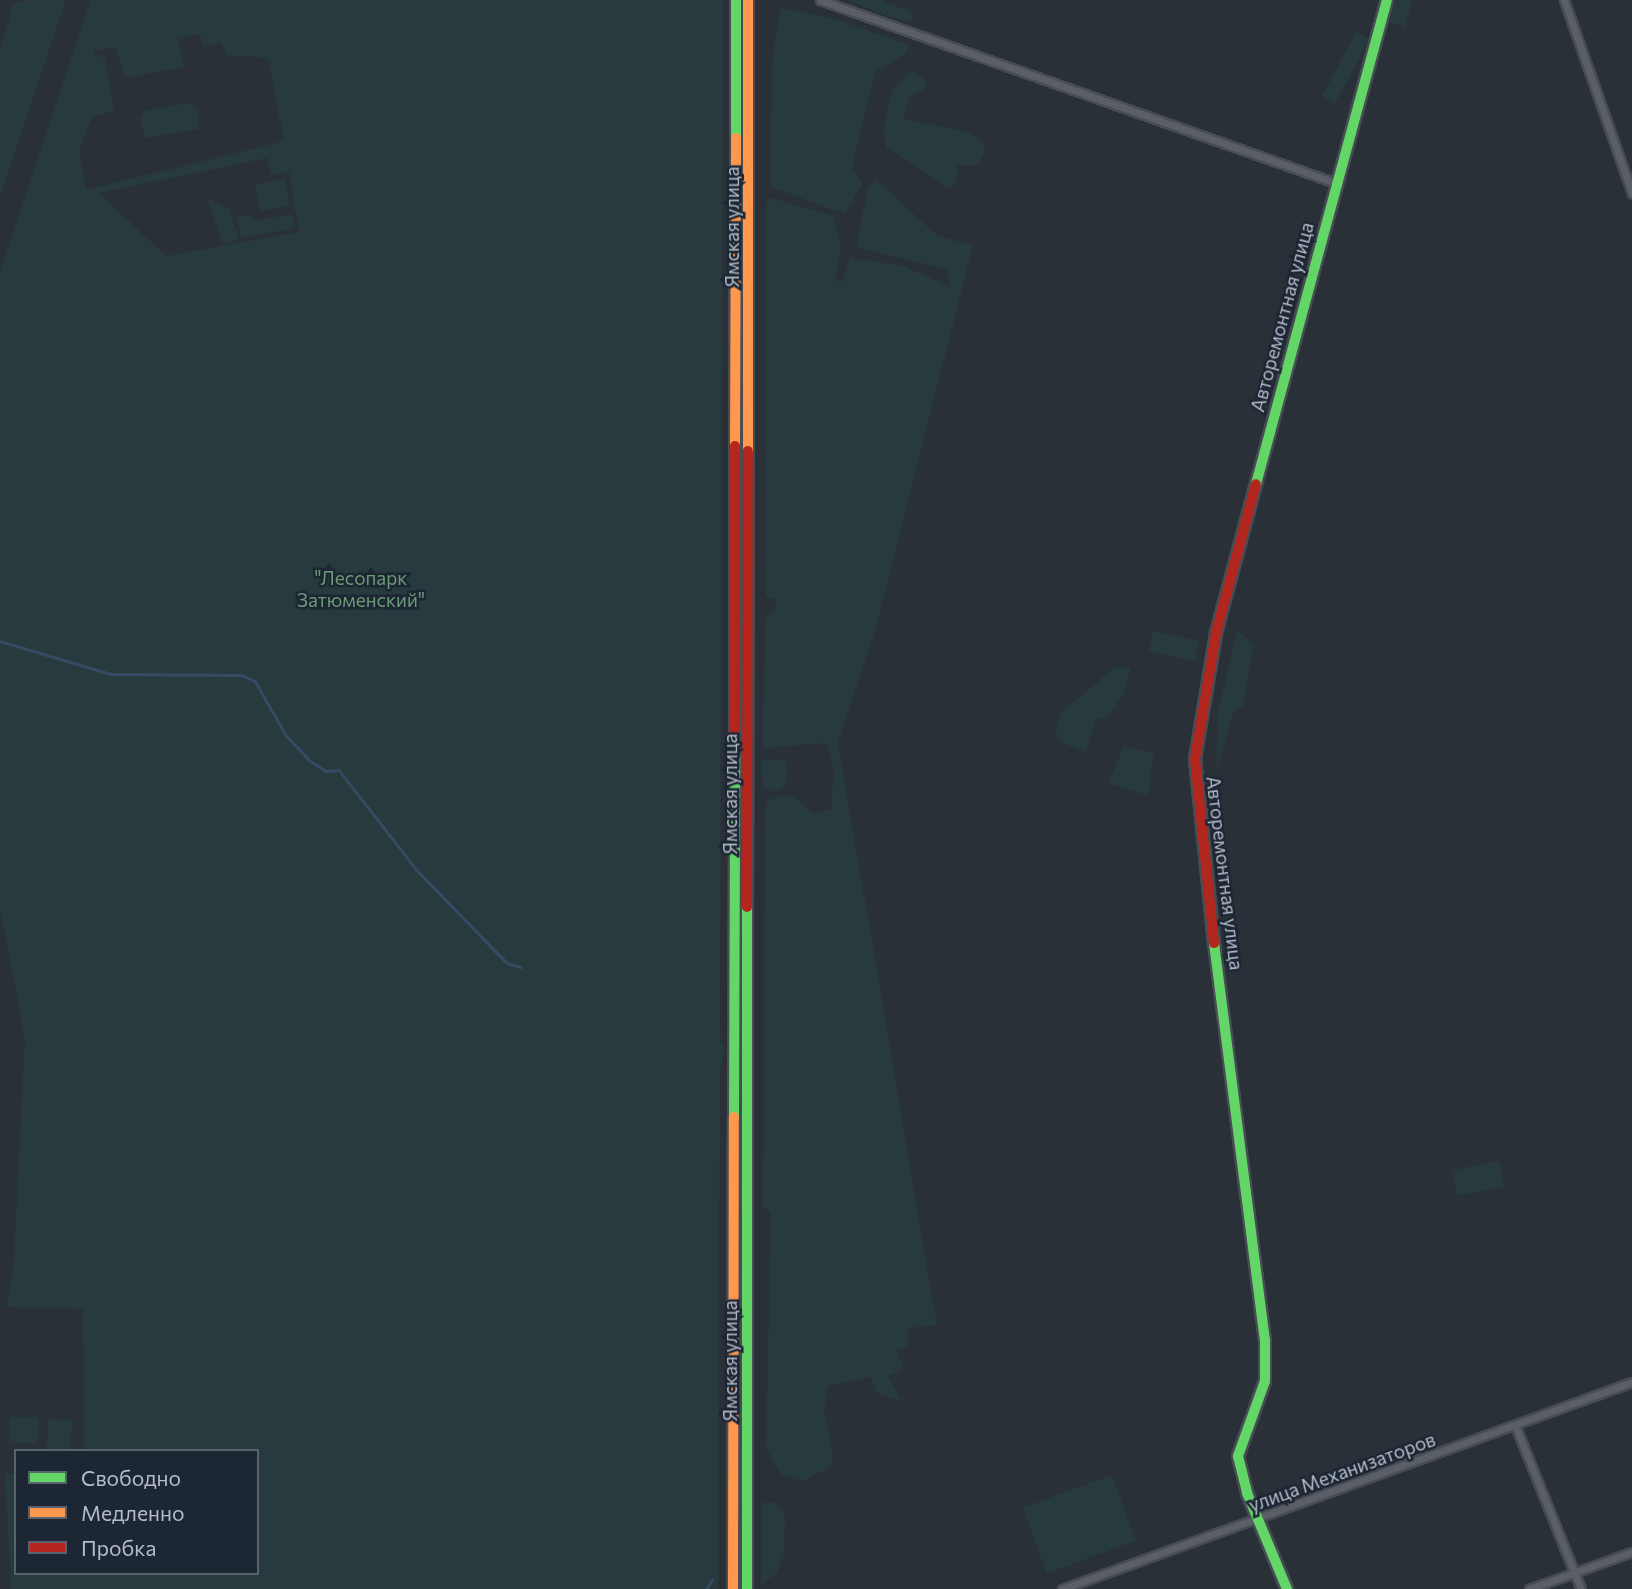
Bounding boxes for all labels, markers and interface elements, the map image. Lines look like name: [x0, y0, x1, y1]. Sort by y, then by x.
street label: Ямская улица: [721, 166, 743, 288]
street label: Авторемонтная улица: [1246, 220, 1318, 414]
park label: "Лесопарк Затюменский": [297, 567, 425, 611]
street label: Ямская улица: [719, 733, 741, 855]
street label: Авторемонтная улица: [1202, 775, 1248, 971]
street label: Ямская улица: [719, 1300, 741, 1422]
street label: улица Механизаторов: [1245, 1428, 1439, 1516]
legend: [14, 1449, 259, 1575]
text: Свободно: [81, 1465, 181, 1490]
text: Медленно: [81, 1500, 185, 1525]
text: Пробка: [81, 1535, 156, 1560]

